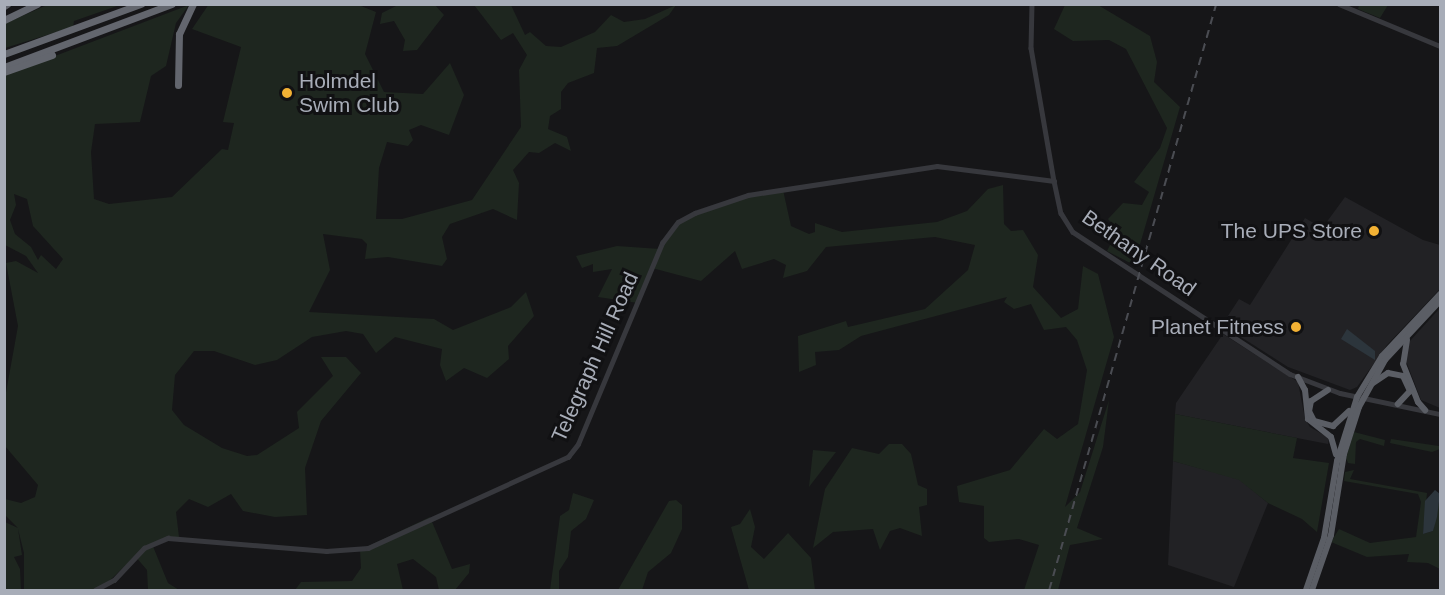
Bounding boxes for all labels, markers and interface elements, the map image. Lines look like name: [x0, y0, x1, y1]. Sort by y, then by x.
place label: Holmdel Swim Club: [299, 68, 399, 118]
marker: Holmdel Swim Club: [280, 86, 294, 100]
street label: Bethany Road: [1077, 205, 1201, 301]
place label: The UPS Store: [1221, 218, 1362, 244]
marker: The UPS Store: [1367, 224, 1381, 238]
street label: Telegraph Hill Road: [546, 268, 644, 446]
place label: Planet Fitness: [1151, 314, 1284, 340]
marker: Planet Fitness: [1289, 320, 1303, 334]

